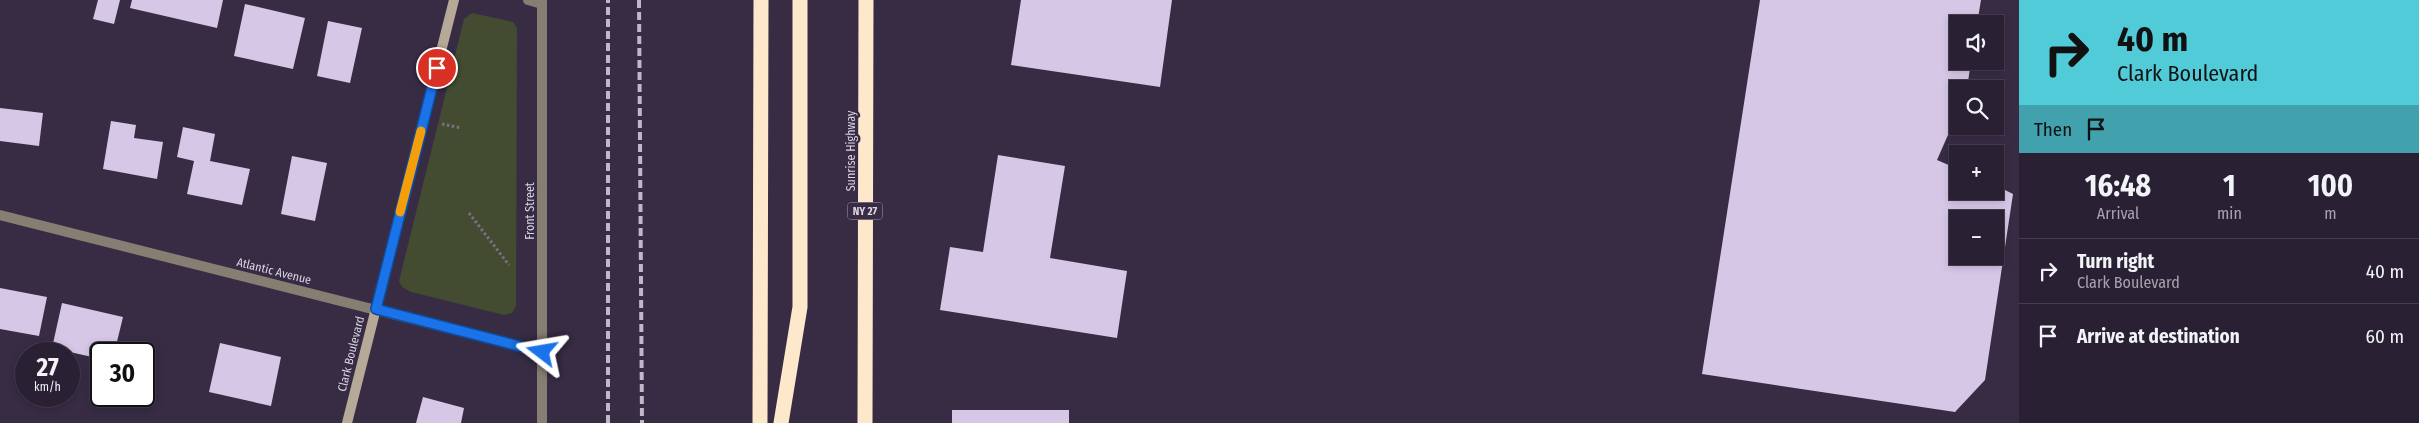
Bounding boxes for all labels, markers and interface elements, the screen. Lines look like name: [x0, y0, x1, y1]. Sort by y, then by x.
map controls: [1949, 15, 2004, 265]
button: sound: [1949, 15, 2004, 70]
text: 40 m: [2117, 18, 2188, 60]
icon: right: [2034, 20, 2099, 85]
pin: [416, 47, 458, 89]
icon: arrive: [423, 54, 451, 82]
text: Clark Boulevard: [2117, 60, 2258, 87]
button: search: [1949, 80, 2004, 135]
street label: Sunrise Highway: [844, 110, 858, 191]
icon: arrive: [2082, 115, 2110, 143]
text: Then: [2034, 118, 2072, 141]
button: +: [1949, 145, 2004, 200]
text: 16:48: [2085, 168, 2151, 204]
text: 1: [2223, 168, 2236, 204]
text: 100: [2308, 168, 2353, 204]
street label: Front Street: [523, 182, 537, 240]
road number: NY 27: [848, 202, 882, 220]
text: Arrival: [2097, 204, 2139, 223]
text: min: [2217, 204, 2242, 223]
text: m: [2324, 204, 2337, 223]
button: −: [1949, 210, 2004, 265]
text: Turn right: [2077, 250, 2154, 273]
street label: Atlantic Avenue: [235, 255, 313, 287]
icon: right: [2034, 257, 2062, 285]
text: 40 m: [2366, 260, 2404, 283]
text: Clark Boulevard: [2077, 273, 2180, 292]
street label: Clark Boulevard: [335, 315, 367, 393]
icon: arrive: [2034, 322, 2062, 350]
position arrow: [515, 325, 567, 377]
text: Arrive at destination: [2077, 325, 2240, 348]
text: 60 m: [2366, 325, 2404, 348]
speed limit sign: 30: [90, 342, 155, 407]
text: 27: [36, 353, 59, 383]
text: km/h: [34, 380, 61, 394]

